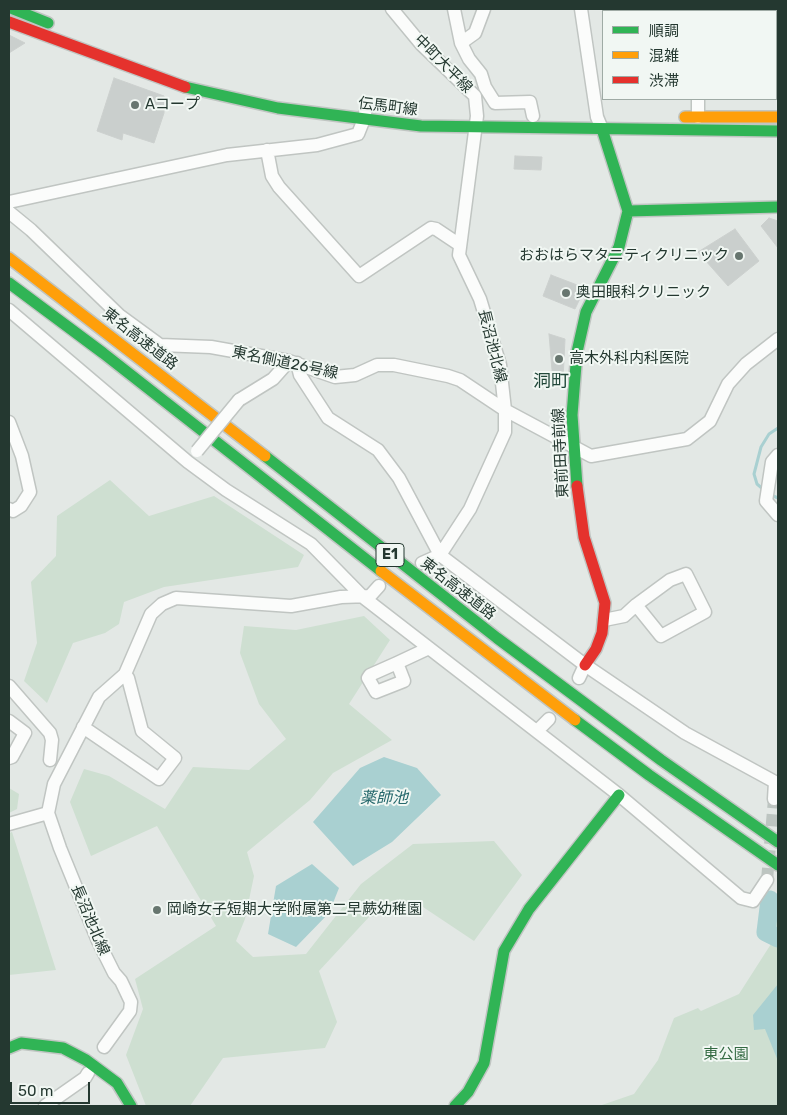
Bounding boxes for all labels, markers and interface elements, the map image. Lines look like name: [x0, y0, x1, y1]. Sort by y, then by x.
legend: [602, 10, 777, 100]
text: 順調: [649, 22, 679, 40]
street label: 中町大平線: [410, 31, 476, 97]
text: 混雑: [649, 47, 679, 65]
text: 渋滞: [649, 72, 679, 90]
street label: 伝馬町線: [357, 94, 419, 120]
place label: Aコープ: [145, 96, 200, 114]
marker: Aコープ: [129, 99, 141, 111]
place label: おおはらマタニティクリニック: [519, 247, 729, 265]
marker: おおはらマタニティクリニック: [733, 250, 745, 262]
place label: 奥田眼科クリニック: [576, 284, 711, 302]
marker: 奥田眼科クリニック: [560, 287, 572, 299]
street label: 東名高速道路: [99, 304, 181, 374]
street label: 長沼池北線: [474, 307, 510, 385]
street label: 東名側道26号線: [230, 343, 340, 383]
place label: 高木外科内科医院: [569, 350, 689, 368]
marker: 高木外科内科医院: [553, 353, 565, 365]
district label: 洞町: [533, 371, 569, 393]
street label: 東前田寺前線: [550, 408, 572, 498]
road number: E1: [376, 544, 404, 566]
street label: 東名高速道路: [417, 554, 499, 624]
water label: 薬師池: [360, 788, 408, 808]
street label: 長沼池北線: [67, 882, 113, 958]
place label: 岡崎女子短期大学附属第二早蕨幼稚園: [167, 901, 422, 919]
marker: 岡崎女子短期大学附属第二早蕨幼稚園: [151, 904, 163, 916]
park label: 東公園: [704, 1046, 748, 1064]
scale bar: [12, 1072, 92, 1104]
text: 50 m: [18, 1082, 53, 1100]

